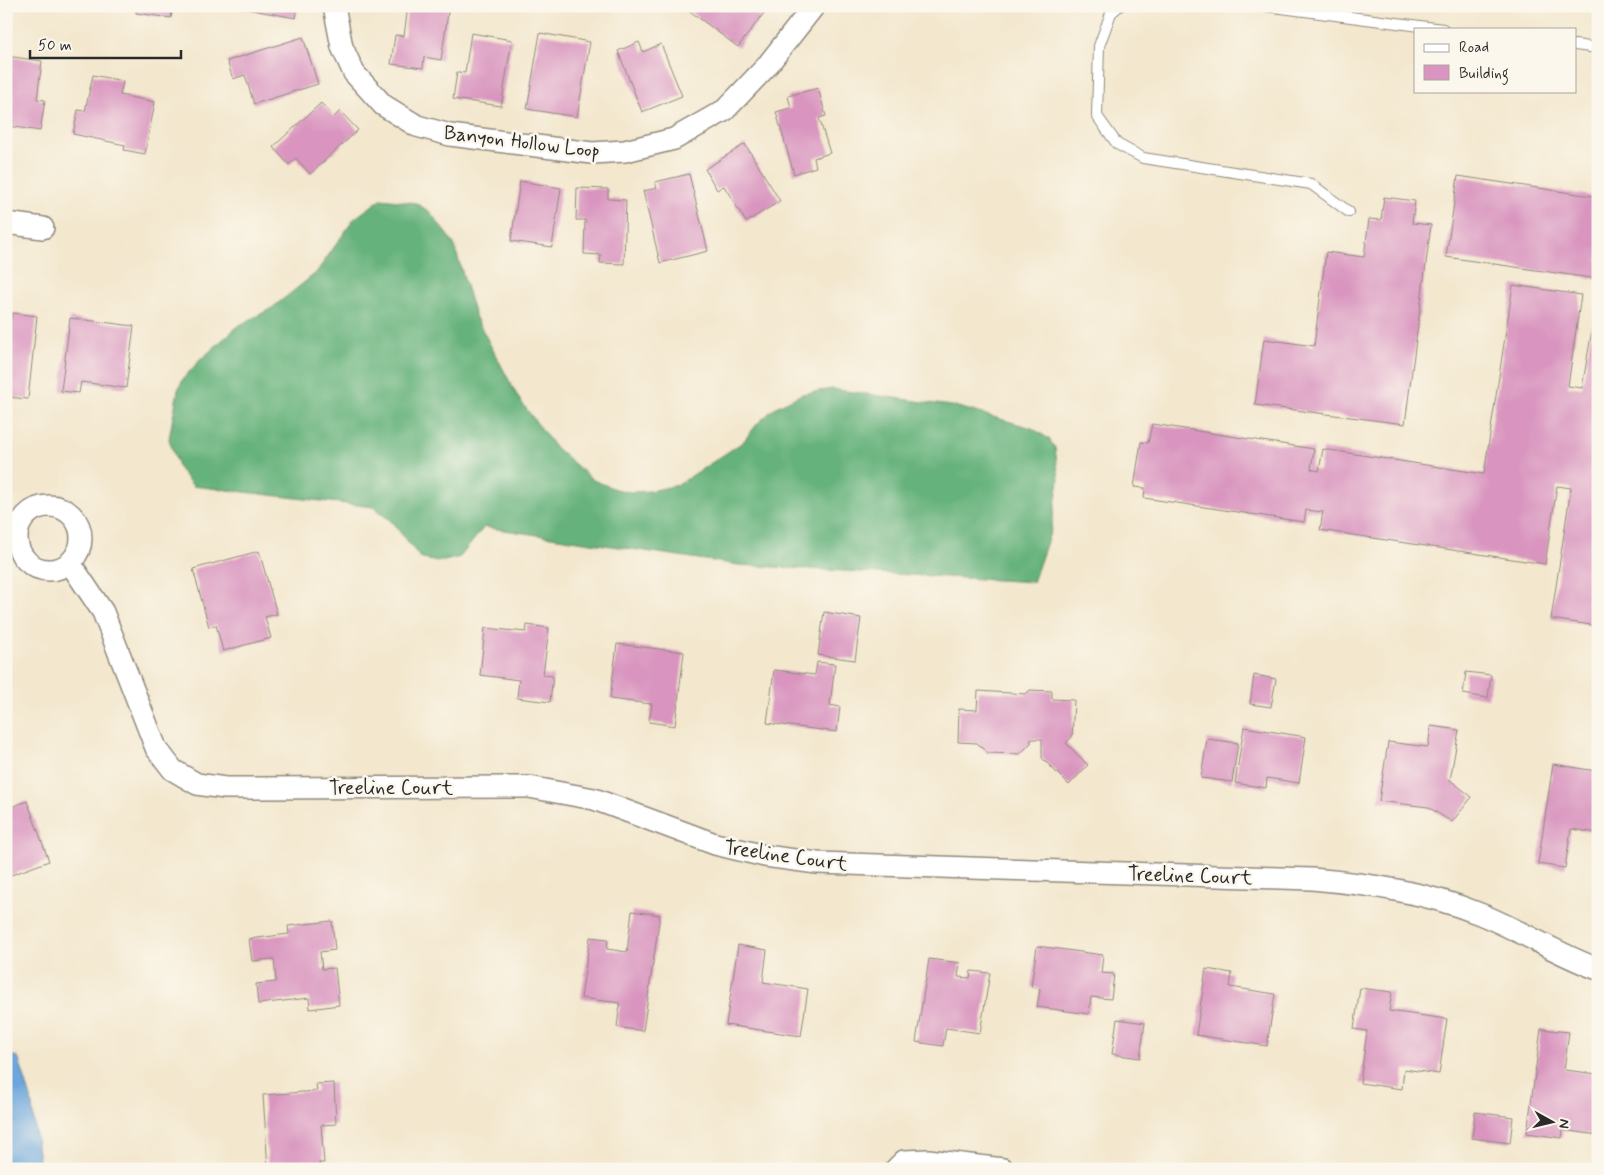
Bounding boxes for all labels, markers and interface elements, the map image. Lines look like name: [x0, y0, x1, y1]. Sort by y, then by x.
scale bar: [30, 28, 181, 60]
legend: [1414, 28, 1576, 92]
text: 50 m: [38, 36, 72, 56]
text: Road: [1459, 38, 1489, 58]
text: Building: [1459, 64, 1509, 85]
street label: Banyon Hollow Loop: [442, 120, 601, 165]
street label: Treeline Court: [329, 775, 453, 802]
street label: Treeline Court: [722, 834, 849, 879]
street label: Treeline Court: [1127, 861, 1253, 892]
north arrow: [1526, 1098, 1576, 1148]
text: N: [1554, 1118, 1573, 1130]

